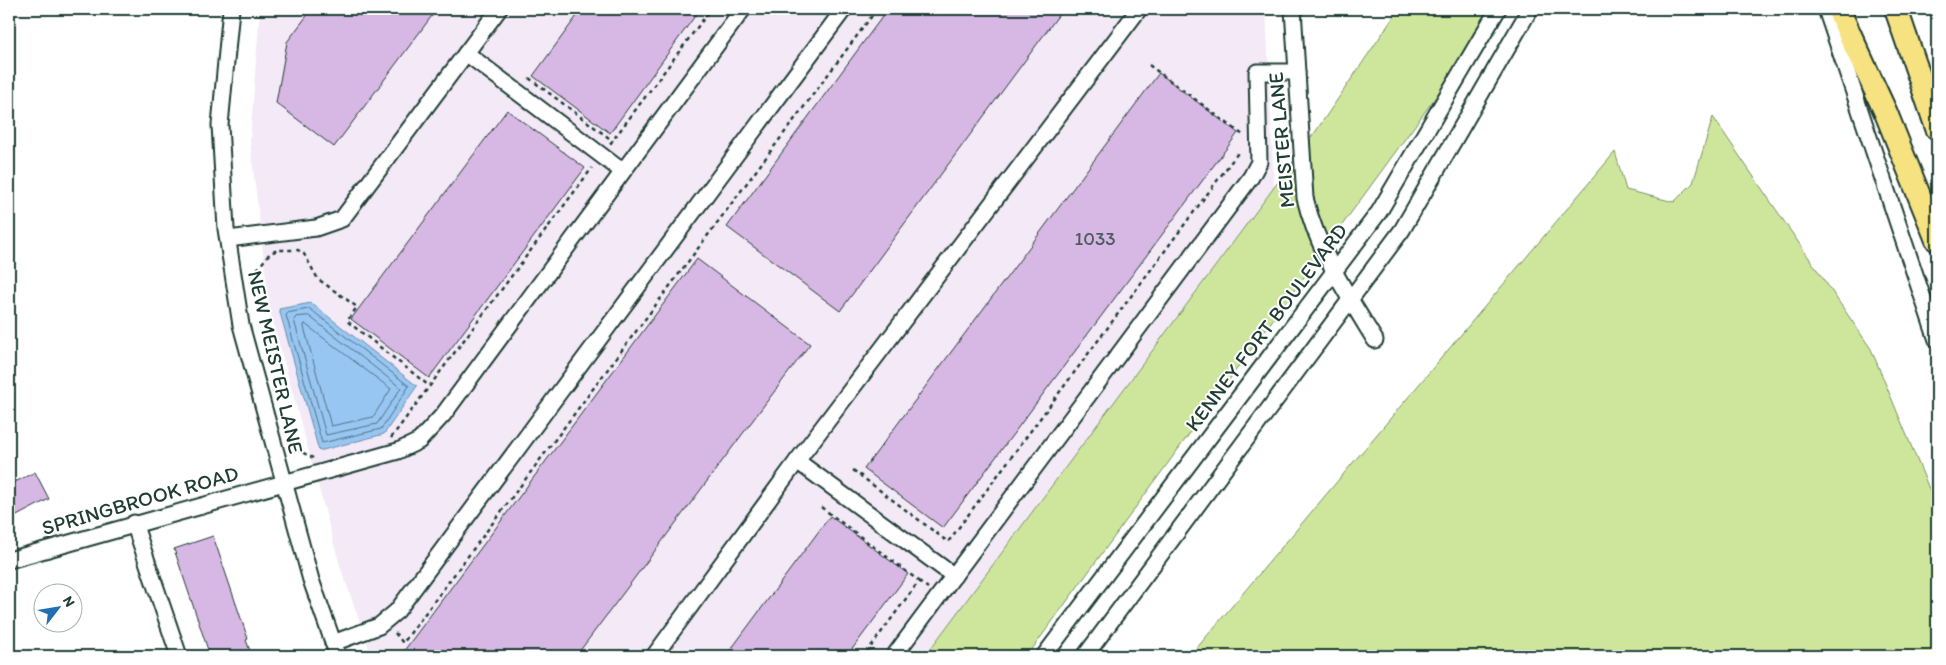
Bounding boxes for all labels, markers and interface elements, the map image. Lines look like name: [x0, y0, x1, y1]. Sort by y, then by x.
street label: MEISTER LANE: [1263, 71, 1299, 209]
street label: KENNEY FORT BOULEVARD: [1180, 218, 1353, 436]
house number: 1033: [1074, 227, 1116, 250]
street label: NEW MEISTER LANE: [243, 268, 309, 456]
street label: SPRINGBROOK ROAD: [39, 460, 241, 540]
north arrow: [32, 582, 82, 632]
text: N: [59, 593, 78, 610]

